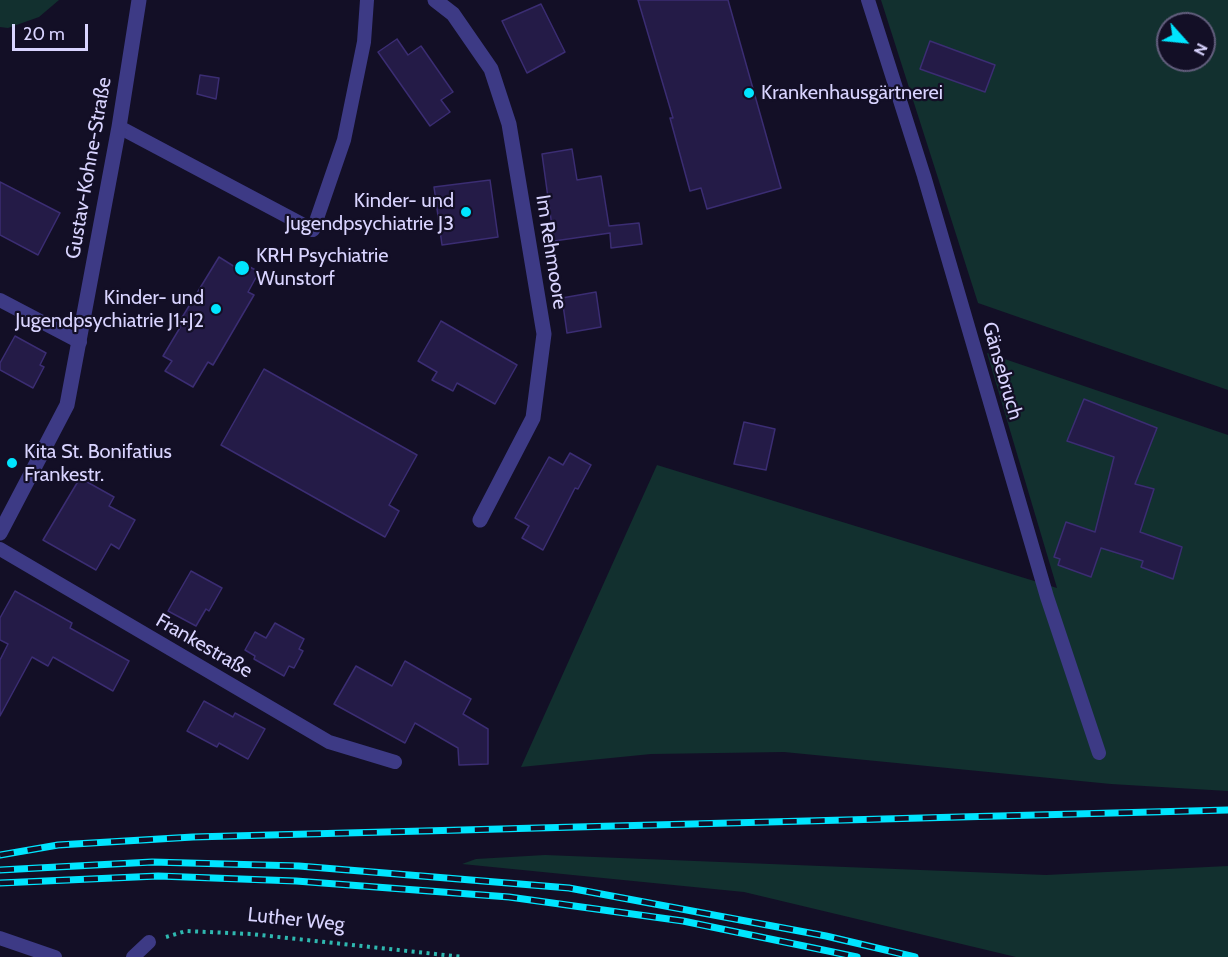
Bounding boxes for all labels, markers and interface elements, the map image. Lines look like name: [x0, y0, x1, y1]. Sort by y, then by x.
scale bar: [15, 12, 92, 50]
north arrow: [1156, 12, 1216, 72]
text: 20 m: [23, 23, 65, 45]
text: N: [1190, 40, 1212, 59]
street label: Gustav-Kohne-Straße: [61, 75, 117, 261]
place label: Krankenhausgärtnerei: [761, 81, 943, 105]
marker: Krankenhausgärtnerei: [742, 86, 756, 100]
place label: Kinder- und Jugendpsychiatrie J3: [285, 189, 454, 236]
street label: Im Rehmoore: [530, 193, 572, 311]
marker: Kinder- und Jugendpsychiatrie J3: [459, 205, 473, 219]
place label: KRH Psychiatrie Wunstorf: [256, 244, 389, 291]
marker: KRH Psychiatrie Wunstorf: [233, 259, 251, 277]
place label: Kinder- und Jugendpsychiatrie J1+J2: [15, 286, 204, 333]
marker: Kinder- und Jugendpsychiatrie J1+J2: [209, 302, 223, 316]
street label: Gänsebruch: [977, 319, 1027, 423]
place label: Kita St. Bonifatius Frankestr.: [24, 440, 172, 487]
marker: Kita St. Bonifatius Frankestr.: [5, 456, 19, 470]
street label: Frankestraße: [151, 609, 257, 683]
street label: Luther Weg: [246, 903, 346, 937]

